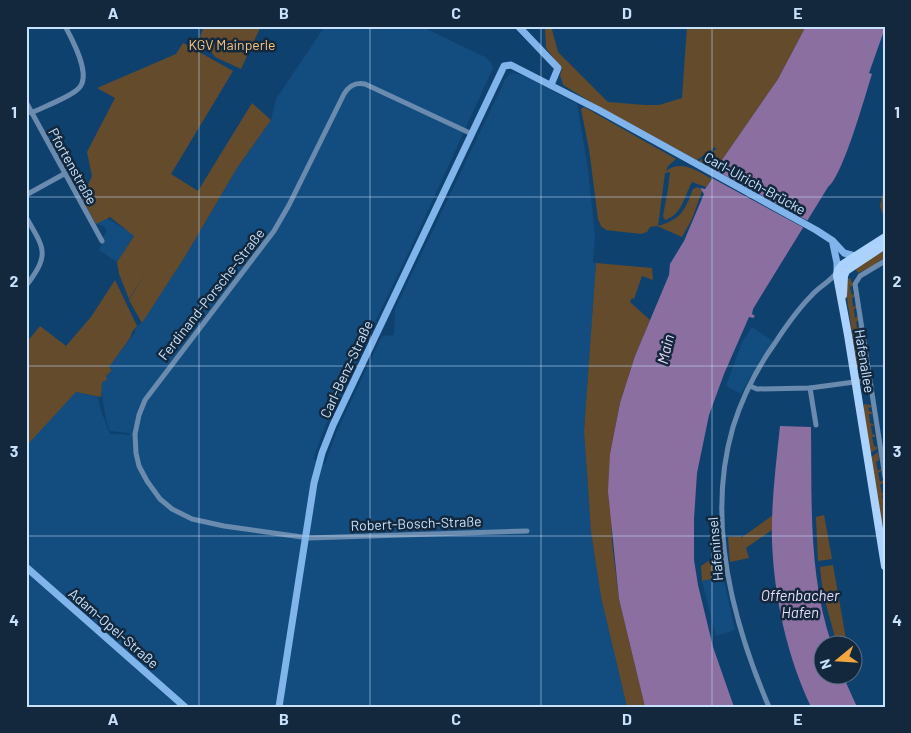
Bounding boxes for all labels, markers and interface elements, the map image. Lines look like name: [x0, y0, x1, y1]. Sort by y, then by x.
text: A: [108, 3, 119, 22]
text: B: [279, 3, 289, 22]
text: C: [451, 3, 461, 22]
text: D: [622, 3, 632, 22]
text: E: [793, 3, 803, 22]
park label: KGV Mainperle: [188, 36, 276, 53]
text: 1: [11, 102, 17, 121]
text: 1: [894, 102, 900, 121]
street label: Pfortenstraße: [45, 125, 101, 207]
street label: Carl-Ulrich-Brücke: [701, 148, 809, 218]
street label: Ferdinand-Porsche-Straße: [154, 225, 268, 363]
text: 2: [10, 271, 19, 290]
text: 2: [893, 271, 902, 290]
street label: Carl-Benz-Straße: [316, 318, 376, 420]
street label: Hafenallee: [852, 328, 878, 394]
water label: Main: [653, 332, 677, 366]
text: 3: [10, 441, 18, 460]
text: 3: [893, 441, 901, 460]
street label: Robert-Bosch-Straße: [350, 512, 482, 534]
street label: Hafeninsel: [704, 516, 726, 582]
street label: Adam-Opel-Straße: [66, 584, 162, 672]
water label: Offenbacher Hafen: [761, 586, 840, 621]
text: 4: [9, 610, 19, 629]
text: 4: [892, 610, 902, 629]
north arrow: [814, 636, 864, 686]
text: N: [816, 657, 835, 671]
text: A: [108, 709, 119, 728]
text: B: [279, 709, 289, 728]
text: C: [451, 709, 461, 728]
text: D: [622, 709, 632, 728]
text: E: [793, 709, 803, 728]

